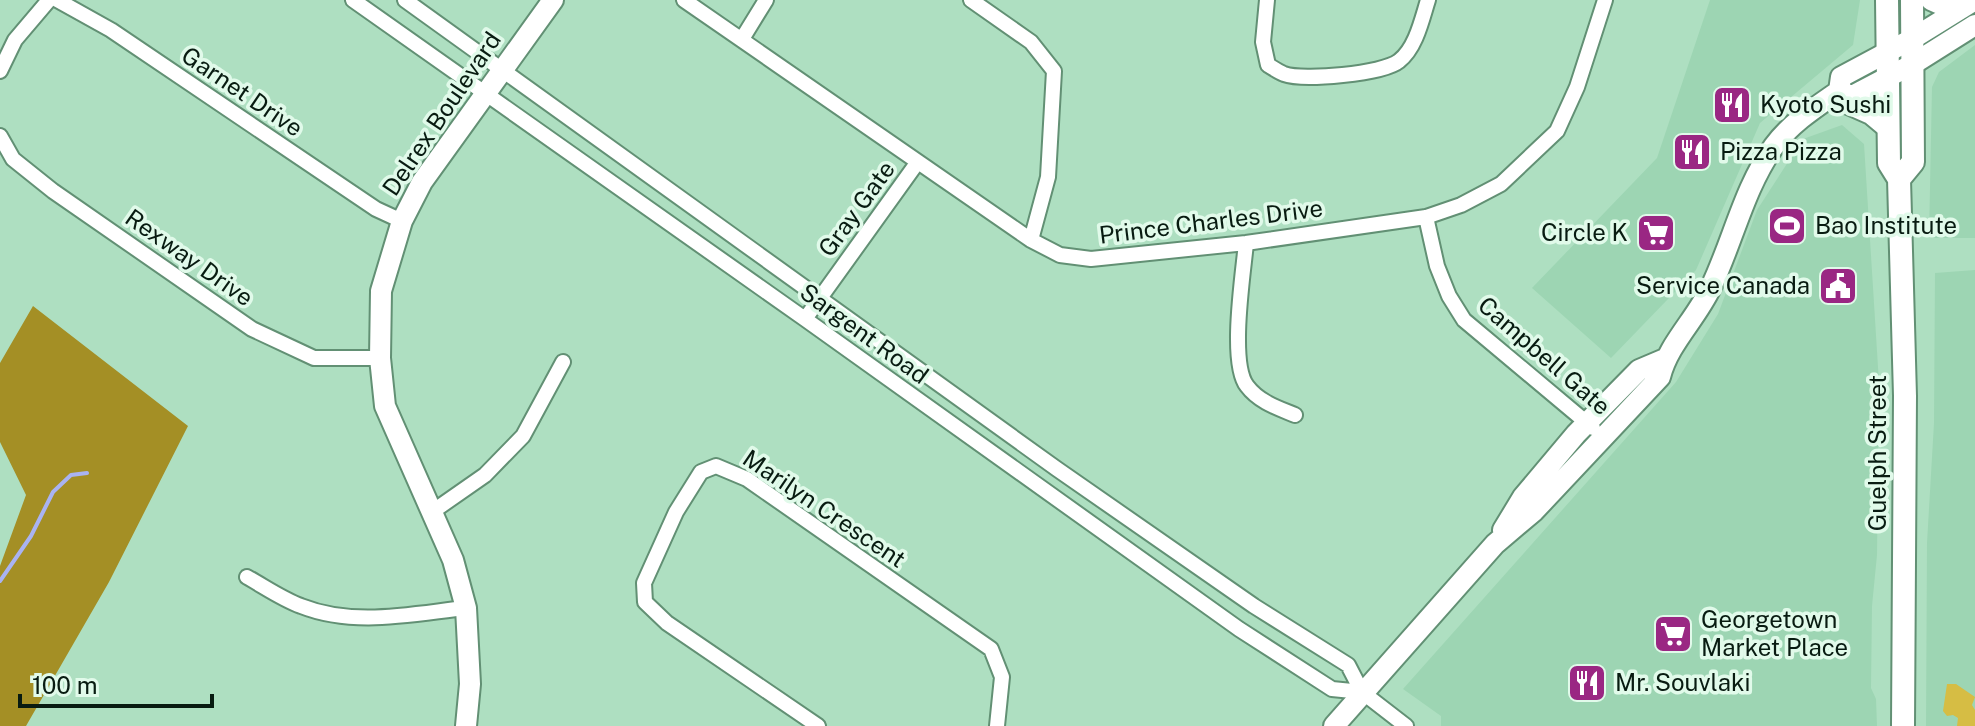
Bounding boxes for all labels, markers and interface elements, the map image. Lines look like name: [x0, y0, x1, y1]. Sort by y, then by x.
street label: Delrex Boulevard: [376, 26, 506, 201]
street label: Garnet Drive: [177, 40, 308, 142]
restaurant icon: Kyoto Sushi: [1711, 84, 1753, 126]
place label: Kyoto Sushi: [1760, 90, 1891, 118]
restaurant icon: Pizza Pizza: [1671, 131, 1713, 173]
place label: Pizza Pizza: [1720, 137, 1842, 165]
street label: Gray Gate: [812, 155, 900, 262]
street label: Prince Charles Drive: [1097, 193, 1324, 249]
street label: Rexway Drive: [120, 203, 259, 312]
sports icon: Bao Institute: [1766, 205, 1808, 247]
place label: Bao Institute: [1815, 211, 1957, 239]
supermarket icon: Circle K: [1635, 212, 1677, 254]
place label: Circle K: [1541, 218, 1628, 246]
public building icon: Service Canada: [1817, 265, 1859, 307]
place label: Service Canada: [1636, 271, 1810, 299]
street label: Sargent Road: [795, 277, 934, 389]
street label: Campbell Gate: [1473, 290, 1616, 420]
street label: Guelph Street: [1863, 375, 1891, 531]
street label: Marilyn Crescent: [738, 443, 911, 573]
place label: Georgetown Market Place: [1701, 605, 1848, 661]
supermarket icon: Georgetown Market Place: [1652, 613, 1694, 655]
scale bar: [20, 658, 212, 708]
restaurant icon: Mr. Souvlaki: [1566, 662, 1608, 704]
place label: Mr. Souvlaki: [1615, 668, 1750, 696]
text: 100 m: [32, 671, 98, 699]

